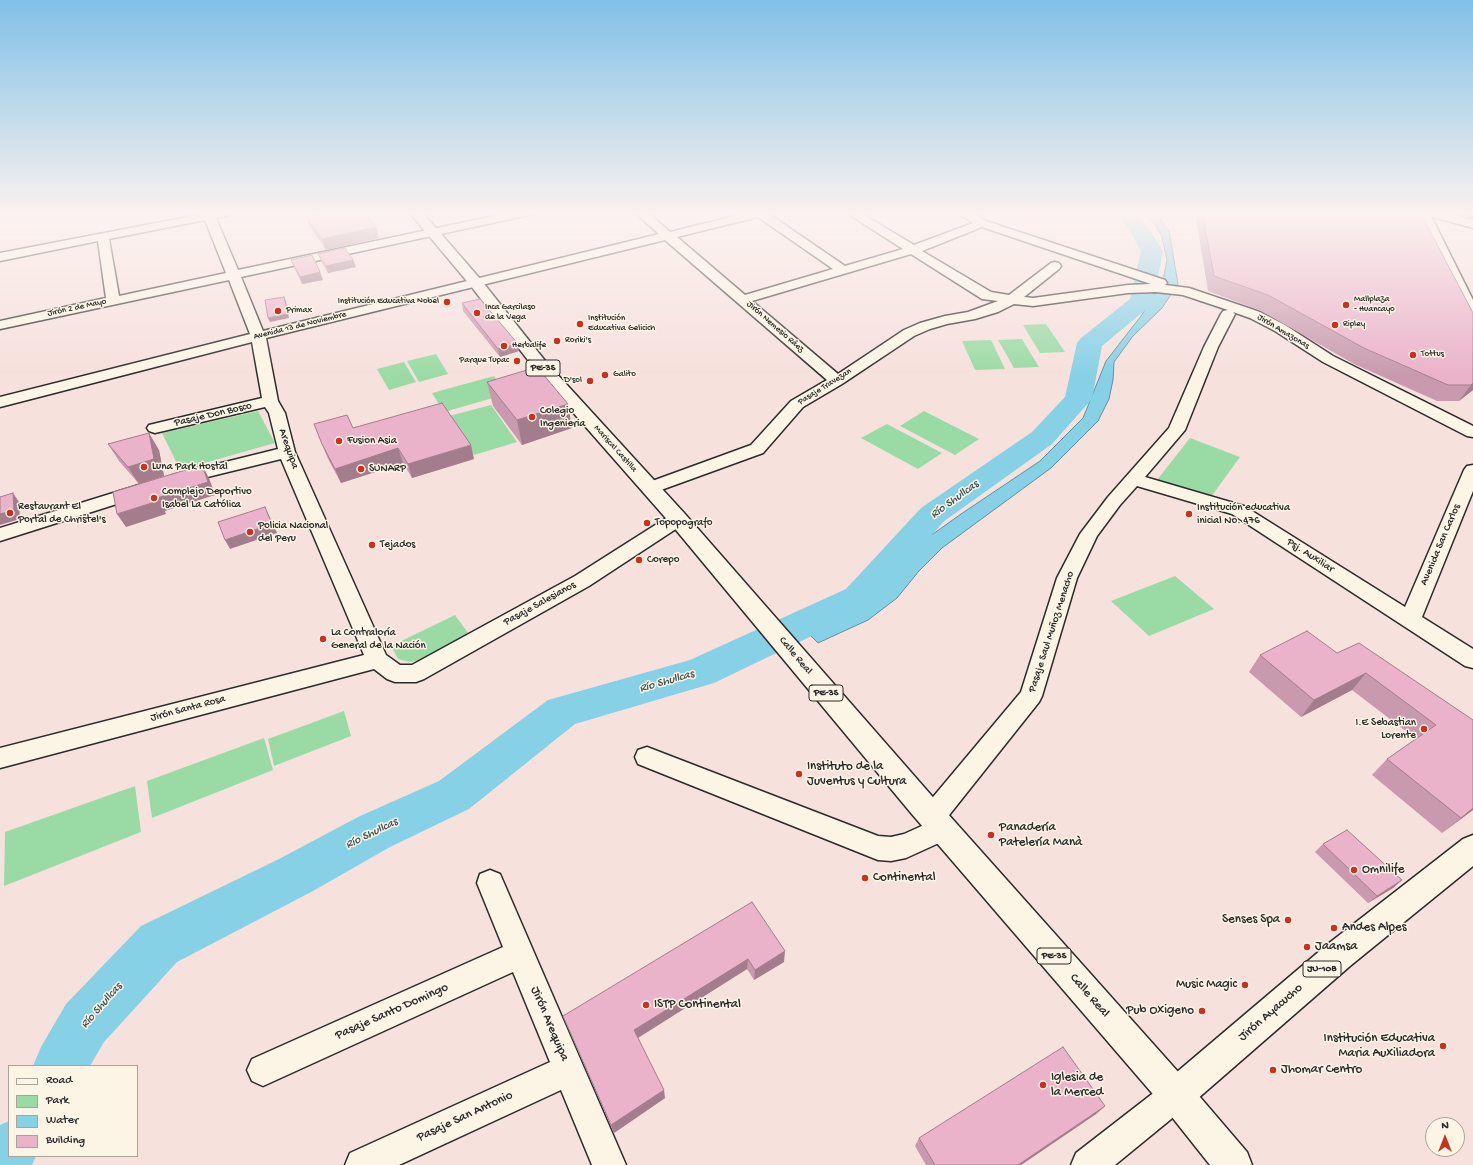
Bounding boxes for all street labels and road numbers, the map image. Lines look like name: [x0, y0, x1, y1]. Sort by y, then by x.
street label: Jirón 2 de Mayo: [47, 296, 107, 320]
street label: Jirón Nemesio Ráez: [744, 299, 806, 355]
street label: Avenida 13 de Noviembre: [253, 309, 347, 343]
street label: Jirón Amazonas: [1255, 312, 1311, 352]
road number: PE-3S: [526, 360, 560, 376]
street label: Pasaje Travezan: [796, 366, 854, 408]
street label: Pasaje Don Bosco: [173, 400, 253, 430]
street label: Mariscal Castilla: [591, 423, 639, 475]
street label: Arequipa: [275, 427, 301, 471]
street label: Avenida San Carlos: [1418, 502, 1464, 588]
street label: Psj. Auxiliar: [1284, 536, 1336, 576]
street label: Pasaje Saul Muñoz Menacho: [1026, 570, 1078, 694]
street label: Pasaje Salesianos: [502, 579, 578, 629]
street label: Calle Real: [775, 634, 815, 678]
road number: PE-3S: [809, 685, 843, 701]
street label: Jirón Santa Rosa: [149, 693, 227, 725]
road number: PE-3S: [1037, 948, 1071, 964]
road number: JU-108: [1303, 961, 1341, 977]
street label: Calle Real: [1066, 971, 1112, 1021]
street label: Pasaje Santo Domingo: [333, 980, 451, 1044]
street label: Jirón Ayacucho: [1236, 981, 1306, 1045]
street label: Jirón Arequipa: [526, 984, 572, 1064]
street label: Pasaje San Antonio: [415, 1088, 515, 1146]

